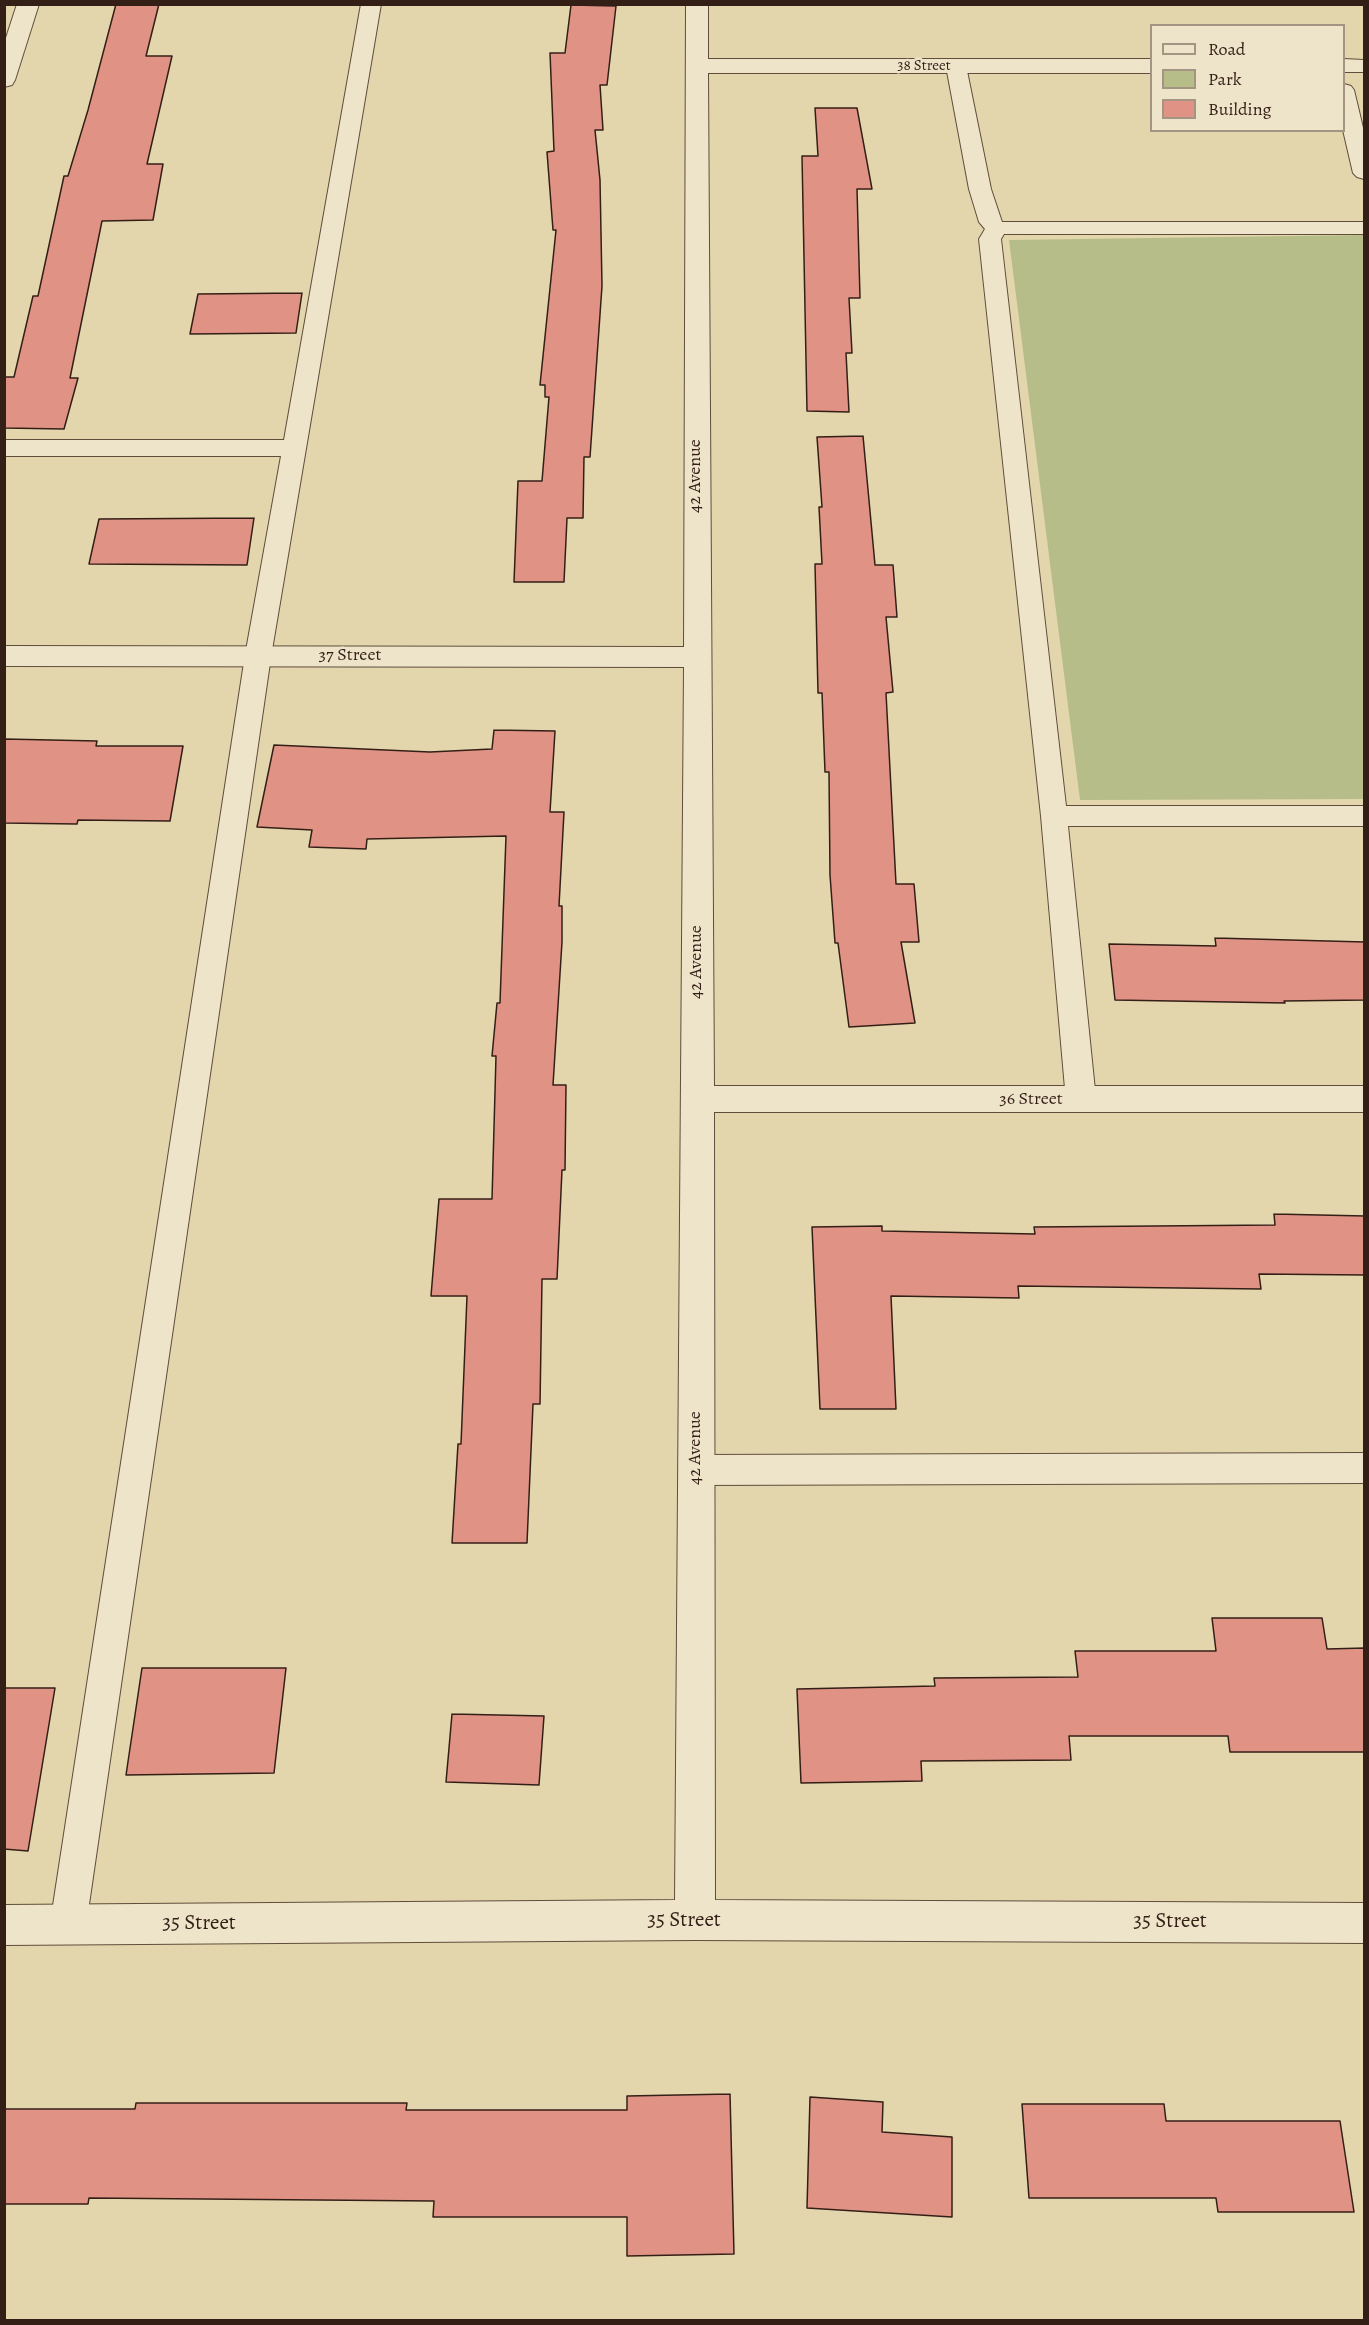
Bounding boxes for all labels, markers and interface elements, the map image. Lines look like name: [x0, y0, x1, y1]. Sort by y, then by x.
legend: [1150, 24, 1345, 132]
text: Road: [1208, 37, 1245, 61]
street label: 38 Street: [897, 57, 951, 75]
text: Park: [1208, 67, 1242, 91]
text: Building: [1208, 97, 1272, 121]
street label: 42 Avenue: [685, 439, 707, 513]
street label: 37 Street: [319, 645, 381, 667]
street label: 42 Avenue: [686, 925, 708, 999]
street label: 36 Street: [999, 1089, 1063, 1111]
street label: 42 Avenue: [685, 1411, 707, 1485]
street label: 35 Street: [647, 1908, 721, 1934]
street label: 35 Street: [1133, 1909, 1207, 1935]
street label: 35 Street: [162, 1911, 236, 1937]

